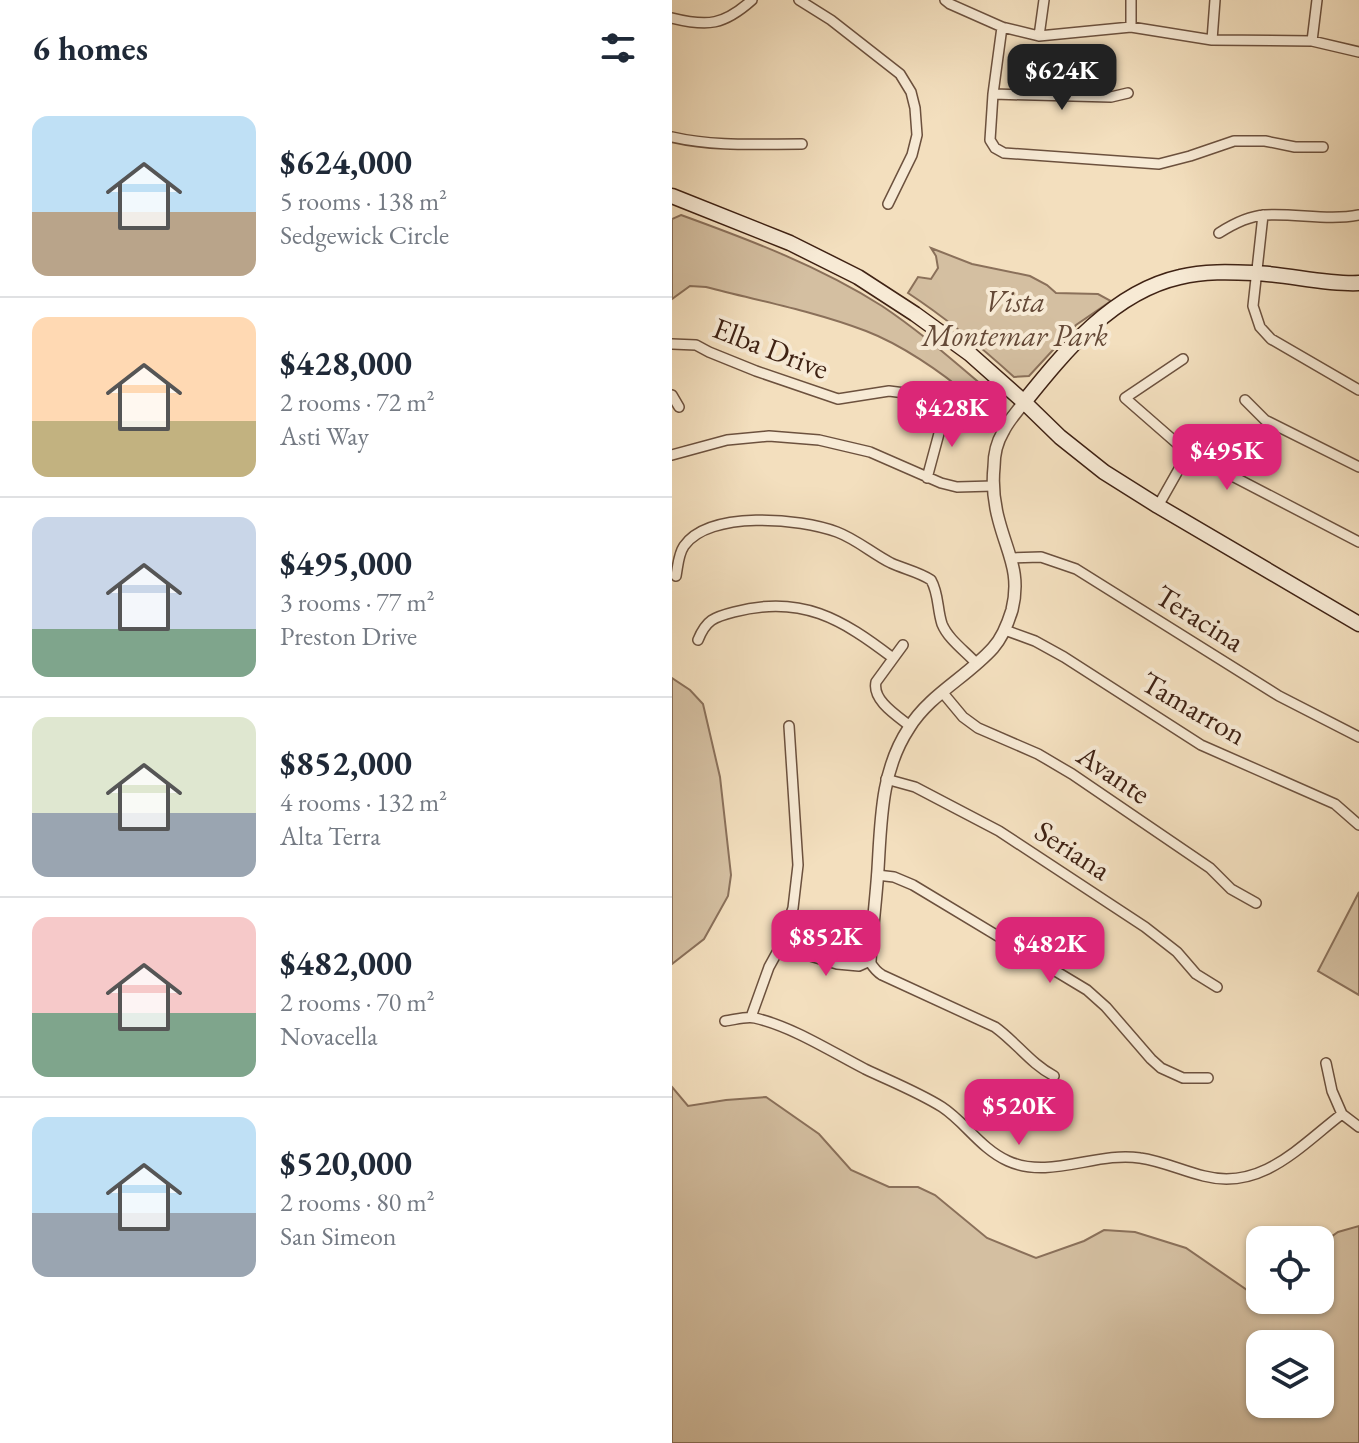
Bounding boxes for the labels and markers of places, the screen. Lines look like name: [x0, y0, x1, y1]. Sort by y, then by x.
pin: $624K: [1006, 44, 1118, 112]
pin: $428K: [896, 381, 1008, 449]
pin: $495K: [1171, 424, 1283, 492]
pin: $852K: [770, 910, 882, 978]
pin: $482K: [994, 917, 1106, 985]
pin: $520K: [963, 1079, 1075, 1147]

